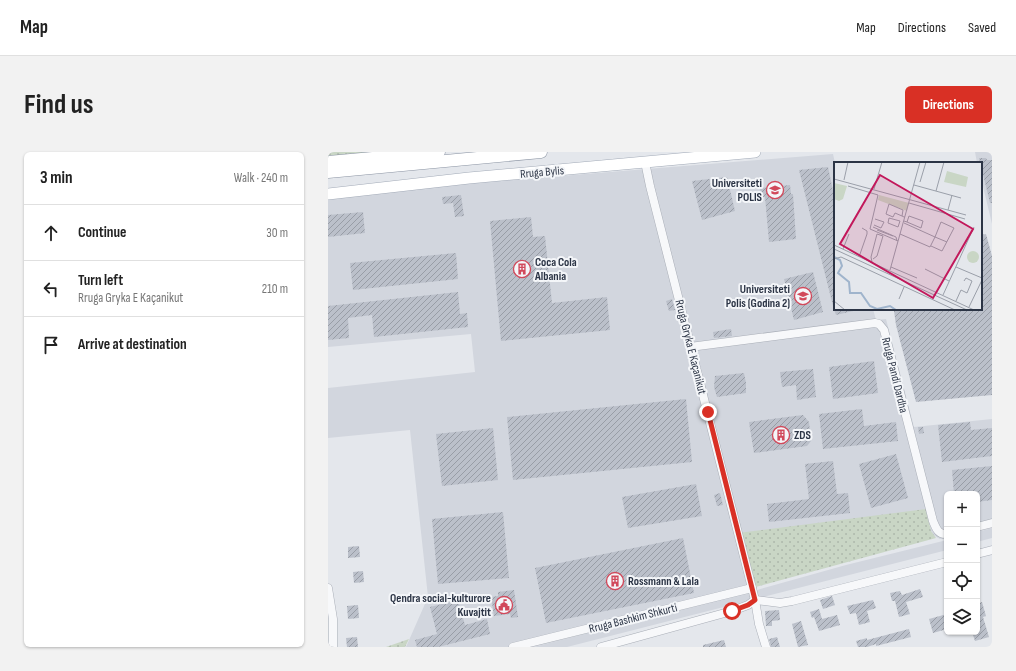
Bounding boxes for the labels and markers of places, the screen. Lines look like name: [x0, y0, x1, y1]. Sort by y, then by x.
place label: Universiteti POLIS: [712, 176, 763, 205]
school or university icon: Universiteti POLIS: [765, 180, 785, 200]
place label: Coca Cola Albania: [534, 255, 577, 284]
building icon: Coca Cola Albania: [512, 259, 532, 279]
place label: Universiteti Polis (Godina 2): [726, 282, 790, 311]
school or university icon: Universiteti Polis (Godina 2): [793, 286, 813, 306]
building icon: ZDS: [771, 425, 791, 445]
place label: ZDS: [794, 428, 811, 443]
building icon: Rossmann & Lala: [605, 571, 625, 591]
place label: Rossmann & Lala: [628, 574, 699, 589]
place label: Qendra social-kulturore Kuvajtit: [390, 591, 491, 620]
public building icon: Qendra social-kulturore Kuvajtit: [494, 595, 514, 615]

